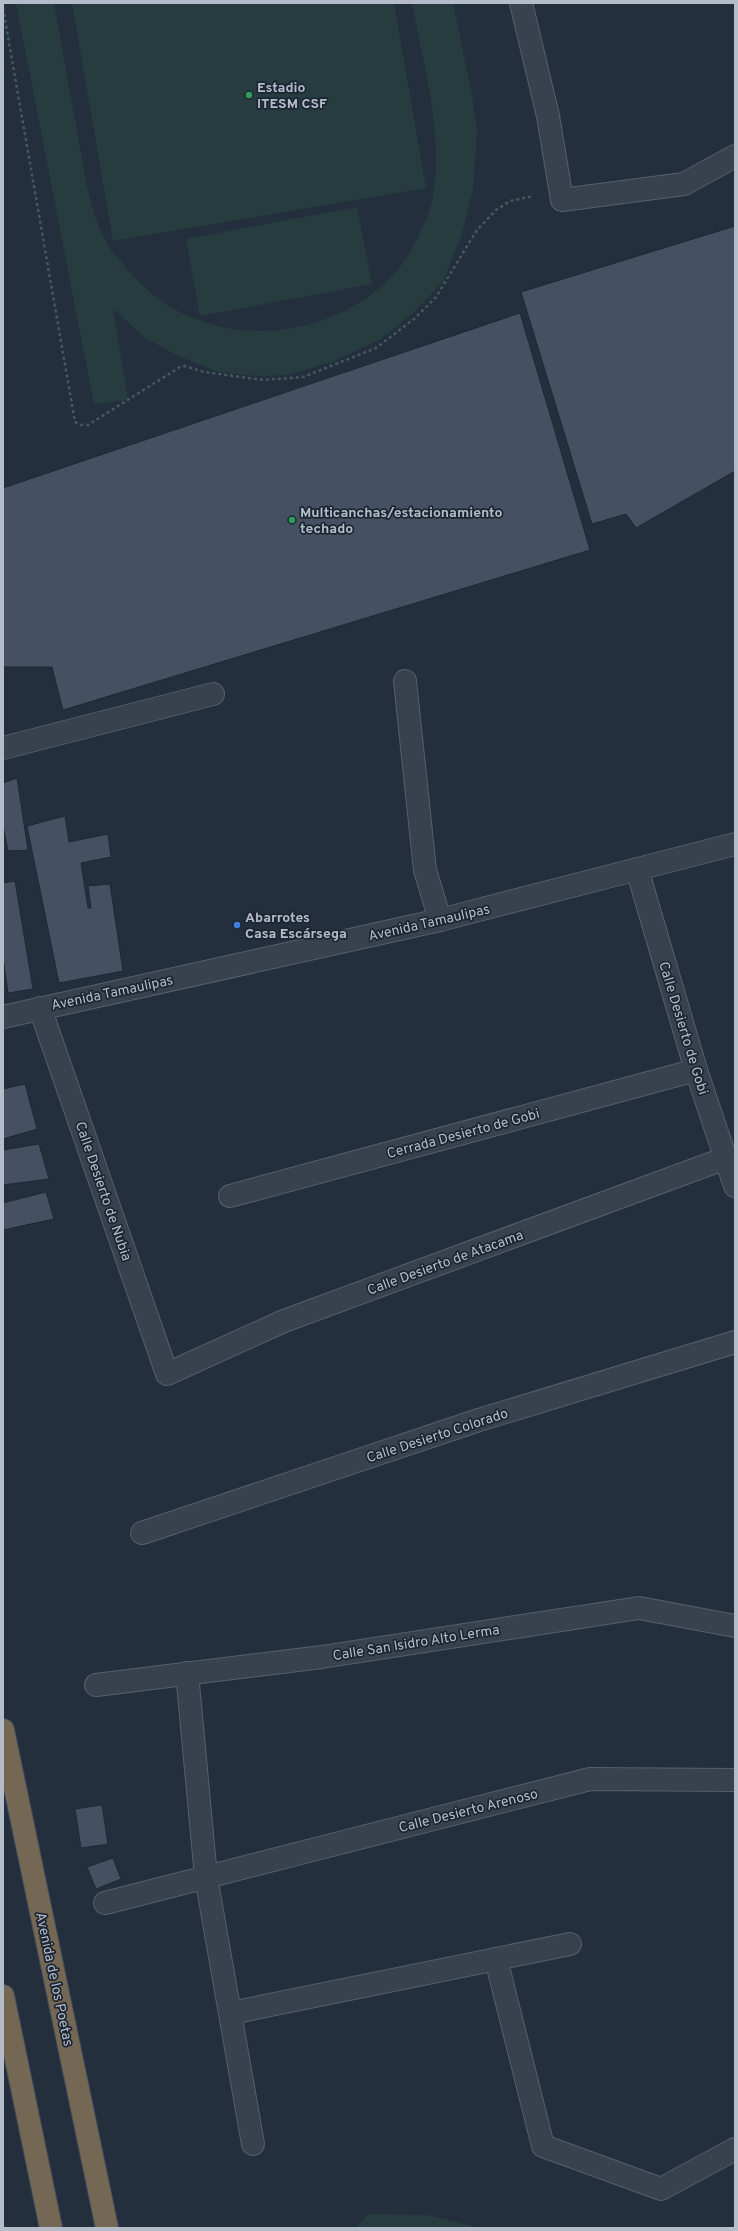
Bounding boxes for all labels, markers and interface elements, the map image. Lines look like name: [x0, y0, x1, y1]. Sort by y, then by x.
place label: Estadio ITESM CSF: [257, 80, 327, 113]
marker: Estadio ITESM CSF: [244, 90, 254, 100]
place label: Multicanchas/estacionamiento techado: [300, 505, 503, 538]
marker: Multicanchas/estacionamiento techado: [287, 515, 297, 525]
street label: Avenida Tamaulipas: [367, 901, 492, 946]
place label: Abarrotes Casa Escársega: [245, 910, 347, 943]
marker: Abarrotes Casa Escársega: [232, 920, 242, 930]
street label: Calle Desierto de Gobi: [654, 960, 711, 1097]
street label: Avenida Tamaulipas: [50, 972, 175, 1015]
street label: Cerrada Desierto de Gobi: [385, 1106, 542, 1163]
street label: Calle Desierto de Nubia: [71, 1120, 134, 1263]
street label: Calle Desierto de Atacama: [365, 1227, 526, 1300]
street label: Calle Desierto Colorado: [365, 1405, 511, 1467]
street label: Calle San Isidro Alto Lerma: [332, 1622, 501, 1665]
street label: Calle Desierto Arenoso: [397, 1786, 540, 1837]
street label: Avenida de los Poetas: [31, 1911, 76, 2048]

